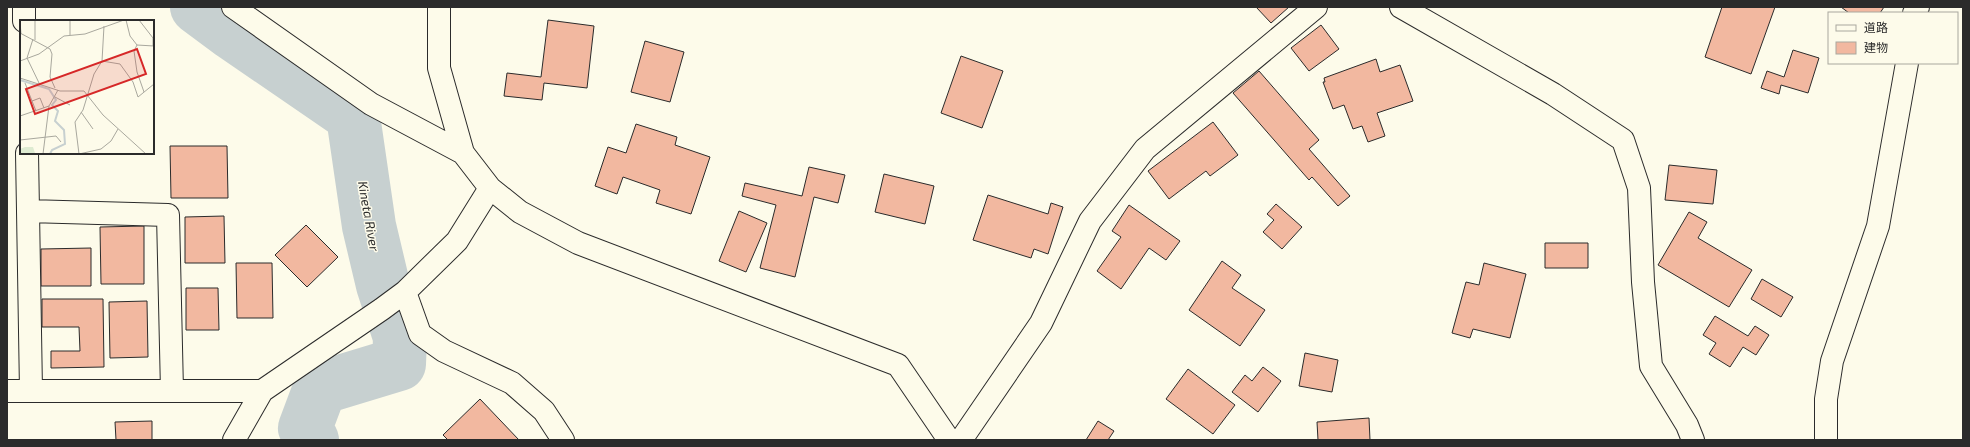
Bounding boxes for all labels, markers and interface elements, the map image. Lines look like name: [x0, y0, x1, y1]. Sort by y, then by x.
legend: [1828, 12, 1958, 64]
inset map: [20, 20, 154, 154]
text: 道路: [1864, 20, 1888, 34]
text: 建物: [1864, 40, 1888, 54]
water label: Kineta River: [355, 180, 383, 253]

